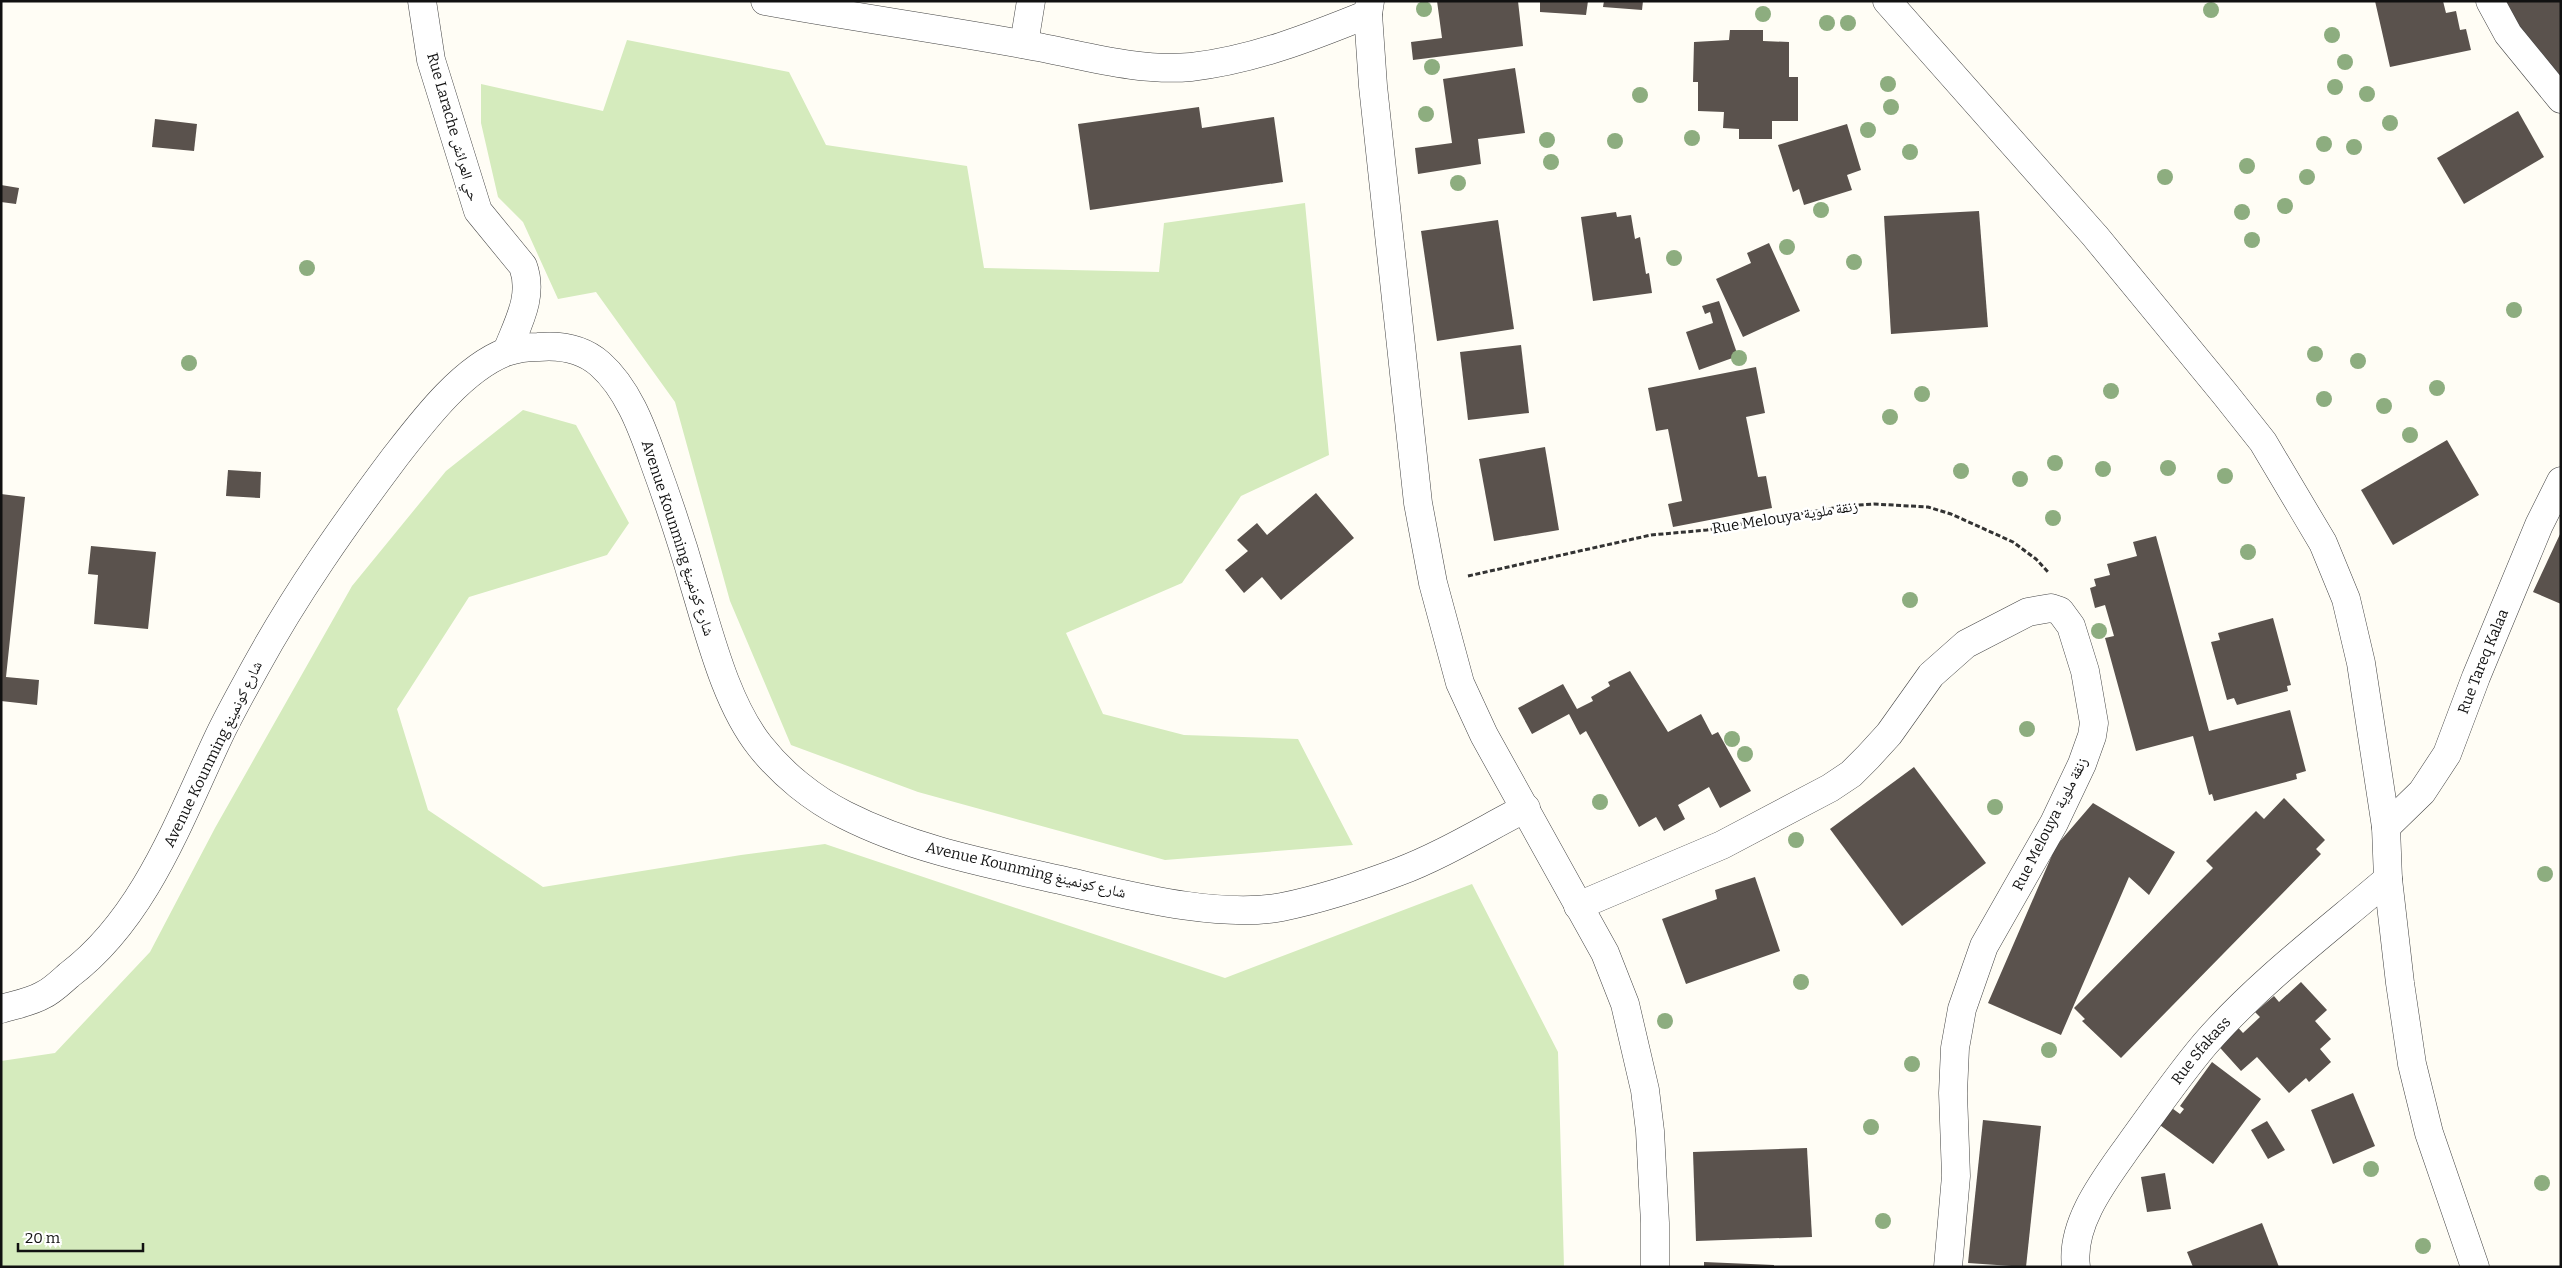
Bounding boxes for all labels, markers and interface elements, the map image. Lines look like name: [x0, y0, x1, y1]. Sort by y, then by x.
street label: Rue Larache حي العرائش: [420, 51, 483, 204]
street label: Avenue Kounming شارع كونمينغ: [637, 438, 718, 639]
street label: Rue Melouya زنقة ملوية: [1711, 497, 1859, 537]
street label: Rue Tareq Kalaa: [2454, 606, 2512, 716]
street label: Avenue Kounming شارع كونمينغ: [160, 658, 267, 850]
street label: Rue Melouya زنقة ملوية: [2009, 754, 2092, 894]
street label: Avenue Kounming شارع كونمينغ: [924, 838, 1128, 903]
street label: Rue Sfakass: [2167, 1013, 2234, 1088]
scale bar: [18, 1220, 142, 1252]
text: 20 m: [25, 1229, 61, 1247]

